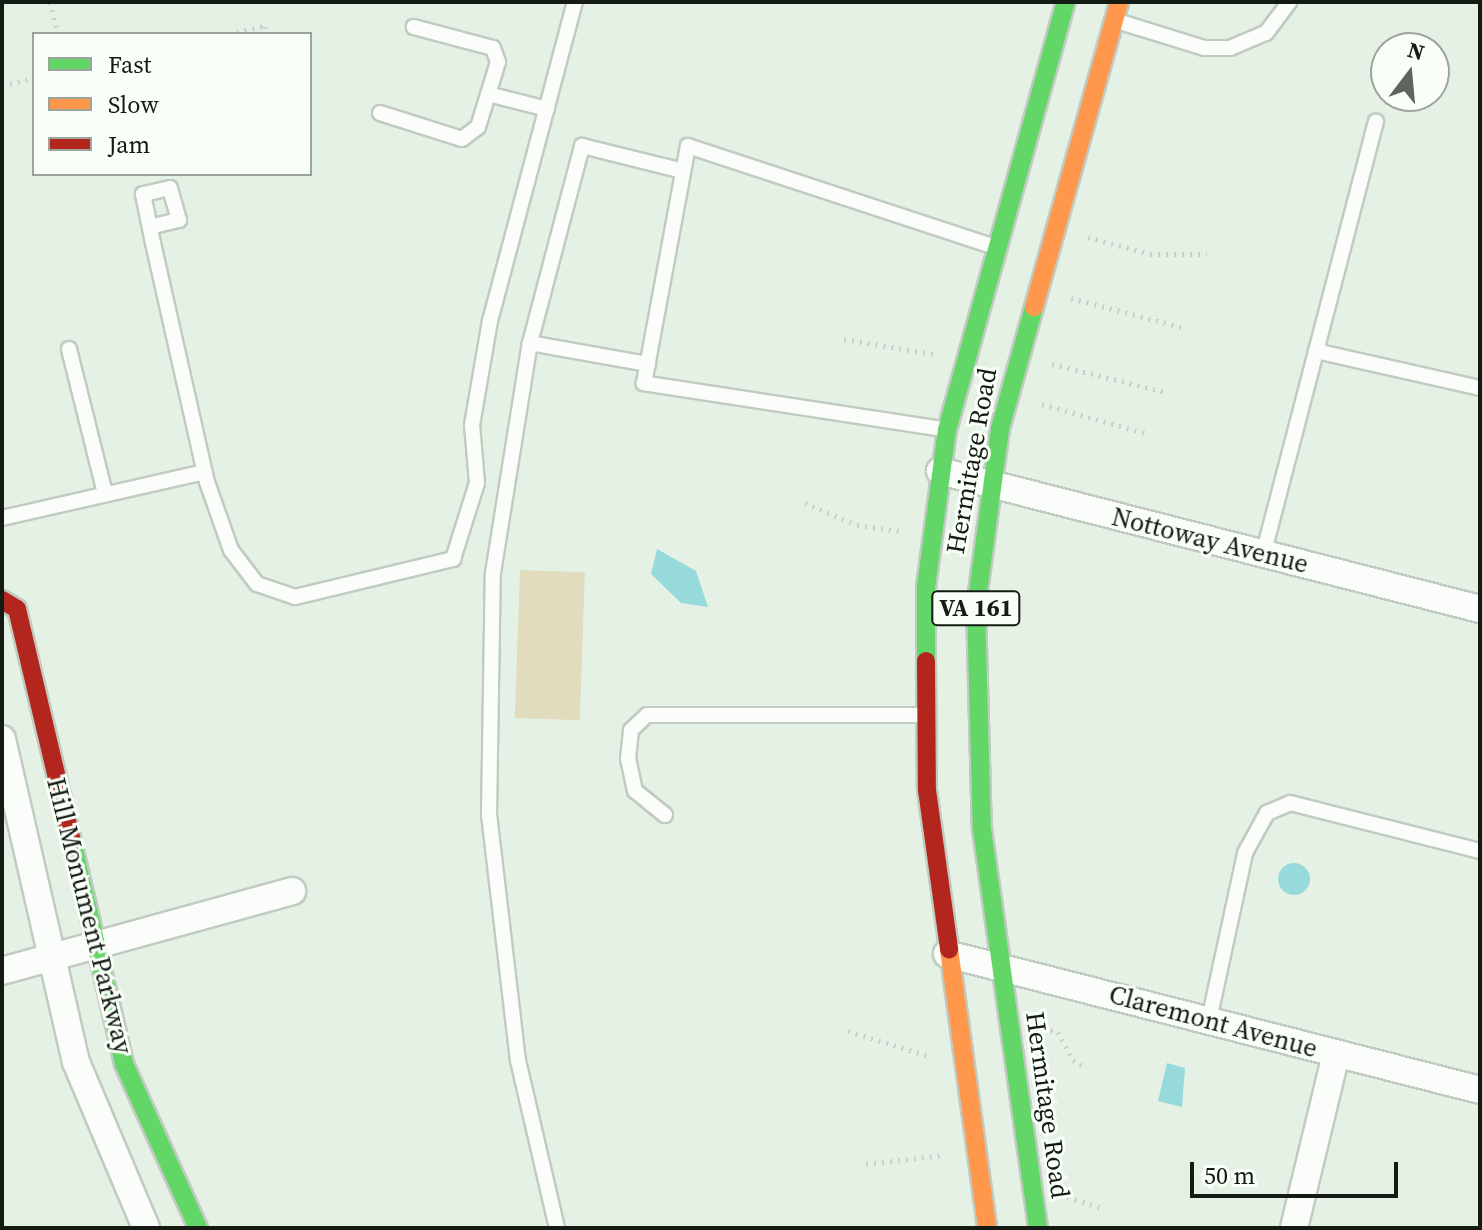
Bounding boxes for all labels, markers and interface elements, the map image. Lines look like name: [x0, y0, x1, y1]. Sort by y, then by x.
legend: [32, 32, 312, 176]
north arrow: [1370, 32, 1450, 112]
text: N: [1404, 34, 1428, 67]
text: Fast: [108, 48, 151, 81]
text: Slow: [108, 88, 159, 121]
text: Jam: [108, 128, 150, 161]
street label: Hermitage Road: [940, 366, 1004, 556]
street label: Nottoway Avenue: [1109, 502, 1311, 580]
road number: VA 161: [930, 588, 1022, 628]
street label: Hill Monument Parkway: [40, 775, 138, 1057]
street label: Claremont Avenue: [1106, 979, 1320, 1065]
street label: Hermitage Road: [1018, 1010, 1076, 1200]
scale bar: [1194, 1146, 1402, 1196]
text: 50 m: [1204, 1159, 1255, 1192]

